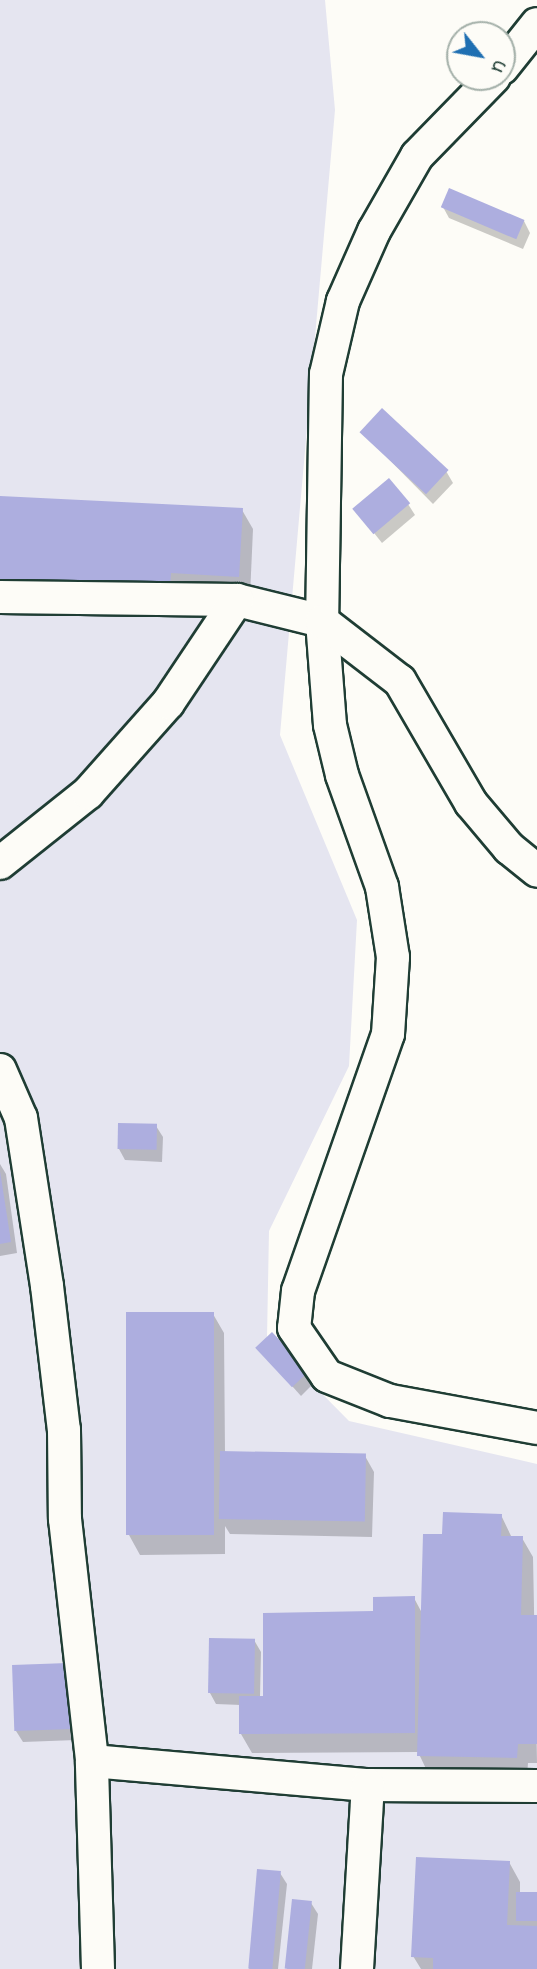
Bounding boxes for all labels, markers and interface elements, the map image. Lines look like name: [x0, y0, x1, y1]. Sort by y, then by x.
north arrow: [446, 21, 516, 91]
text: U: [483, 54, 512, 78]

